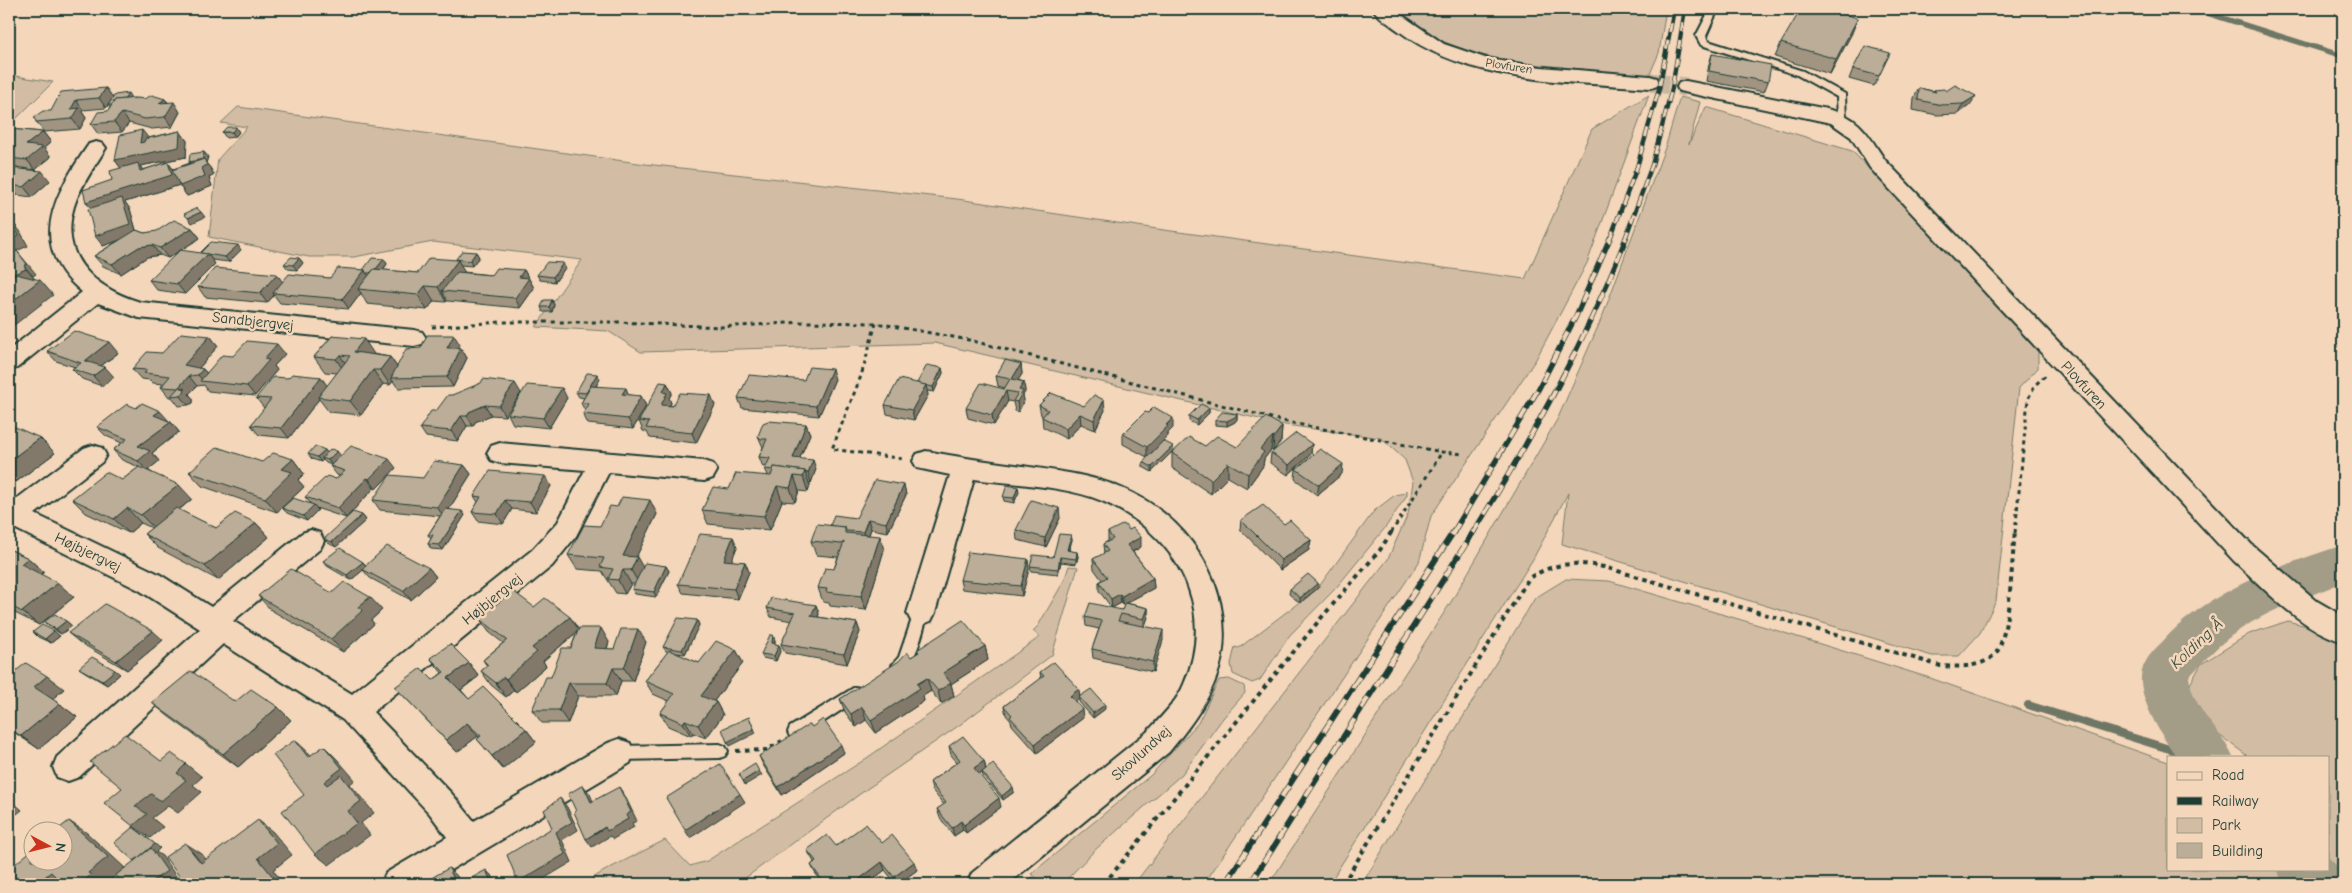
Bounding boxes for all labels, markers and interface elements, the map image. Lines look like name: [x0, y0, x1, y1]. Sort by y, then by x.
street label: Plovfuren: [1485, 55, 1533, 77]
street label: Sandbjergvej: [211, 308, 295, 334]
street label: Plovfuren: [2057, 357, 2111, 413]
street label: Højbjergvej: [52, 528, 124, 576]
street label: Højbjergvej: [458, 569, 526, 629]
water label: Kolding Å: [2166, 614, 2227, 672]
street label: Skovlundvej: [1108, 722, 1174, 784]
legend: [2167, 756, 2330, 870]
text: Road: [2212, 766, 2244, 784]
text: Railway: [2212, 792, 2259, 810]
text: Park: [2212, 816, 2241, 834]
north arrow: [22, 820, 72, 870]
text: N: [51, 842, 69, 853]
text: Building: [2212, 842, 2263, 860]

